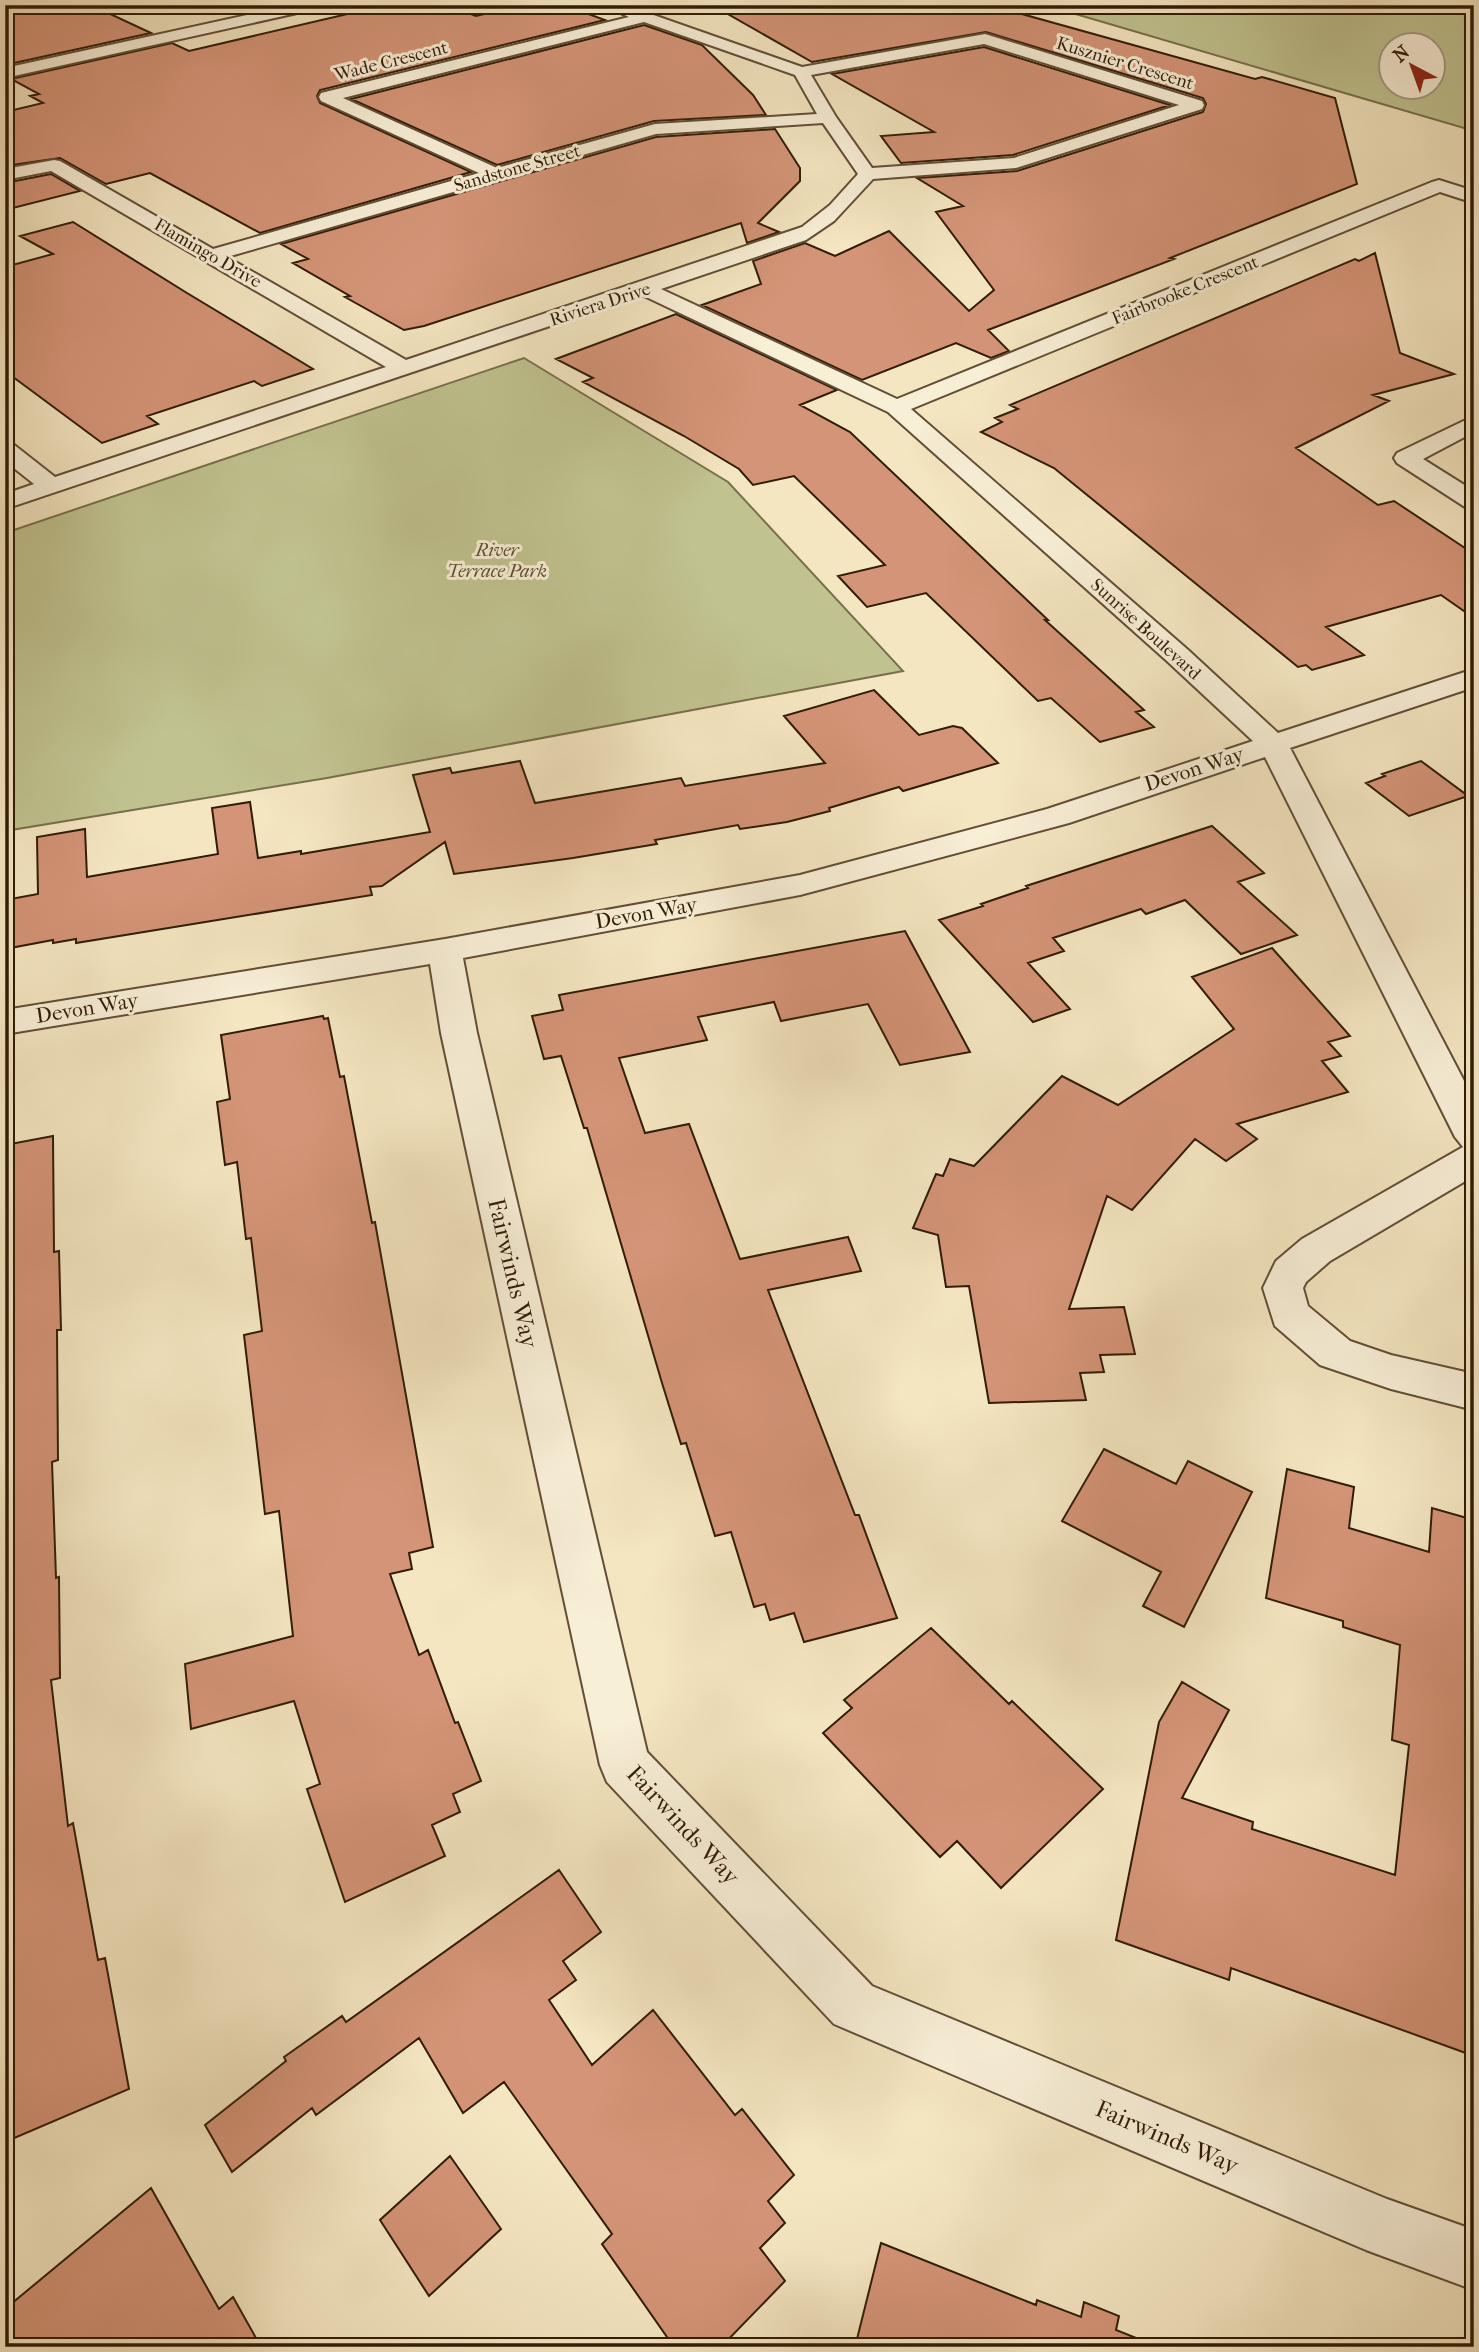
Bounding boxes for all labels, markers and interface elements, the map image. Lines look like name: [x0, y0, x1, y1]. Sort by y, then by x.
north arrow: [1378, 32, 1448, 102]
street label: Kusznier Crescent: [1054, 33, 1197, 94]
street label: Wade Crescent: [331, 37, 451, 86]
text: N: [1389, 41, 1415, 67]
street label: Sandstone Street: [452, 140, 583, 197]
street label: Flamingo Drive: [150, 214, 265, 293]
street label: Fairbrooke Crescent: [1109, 251, 1262, 329]
street label: Riviera Drive: [547, 278, 653, 331]
park label: River Terrace Park: [447, 540, 547, 582]
street label: Sunrise Boulevard: [1086, 574, 1205, 684]
street label: Devon Way: [1141, 741, 1248, 796]
street label: Devon Way: [593, 892, 700, 934]
street label: Devon Way: [34, 988, 141, 1028]
street label: Fairwinds Way: [482, 1196, 544, 1352]
street label: Fairwinds Way: [621, 1760, 746, 1891]
street label: Fairwinds Way: [1091, 2094, 1244, 2180]

